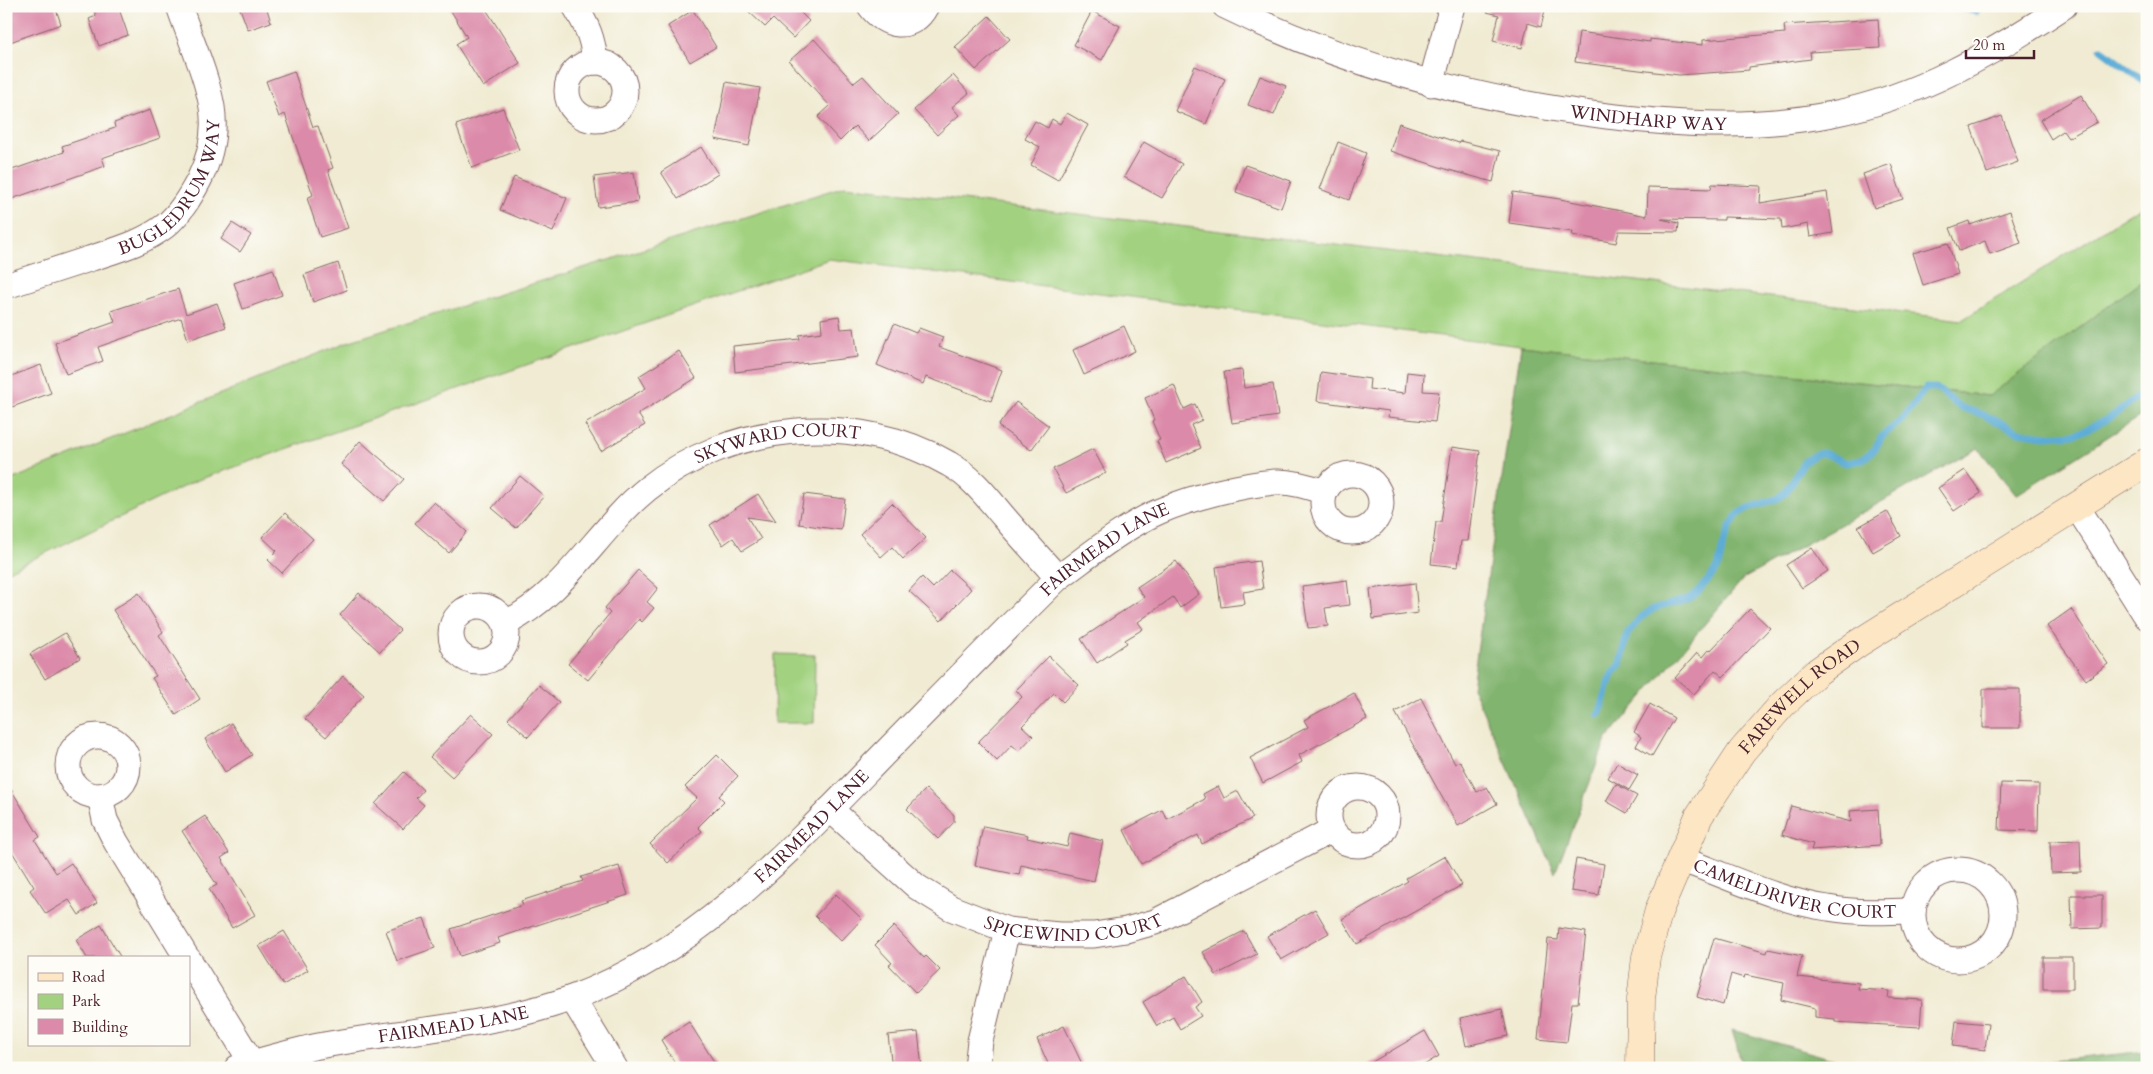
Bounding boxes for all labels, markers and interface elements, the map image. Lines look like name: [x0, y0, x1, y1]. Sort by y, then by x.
scale bar: [1966, 28, 2033, 60]
text: 20 m: [1973, 35, 2005, 55]
street label: WINDHARP WAY: [1567, 99, 1728, 137]
street label: BUGLEDRUM WAY: [115, 118, 226, 261]
street label: SKYWARD COURT: [690, 418, 863, 470]
street label: FAIRMEAD LANE: [1035, 497, 1173, 602]
street label: FAREWELL ROAD: [1733, 633, 1866, 760]
street label: FAIRMEAD LANE: [749, 764, 875, 889]
street label: CAMELDRIVER COURT: [1689, 853, 1897, 925]
street label: SPICEWIND COURT: [980, 908, 1168, 948]
legend: [28, 956, 190, 1046]
text: Road: [72, 967, 105, 987]
text: Park: [72, 991, 101, 1011]
street label: FAIRMEAD LANE: [377, 1000, 531, 1049]
text: Building: [72, 1017, 128, 1037]

